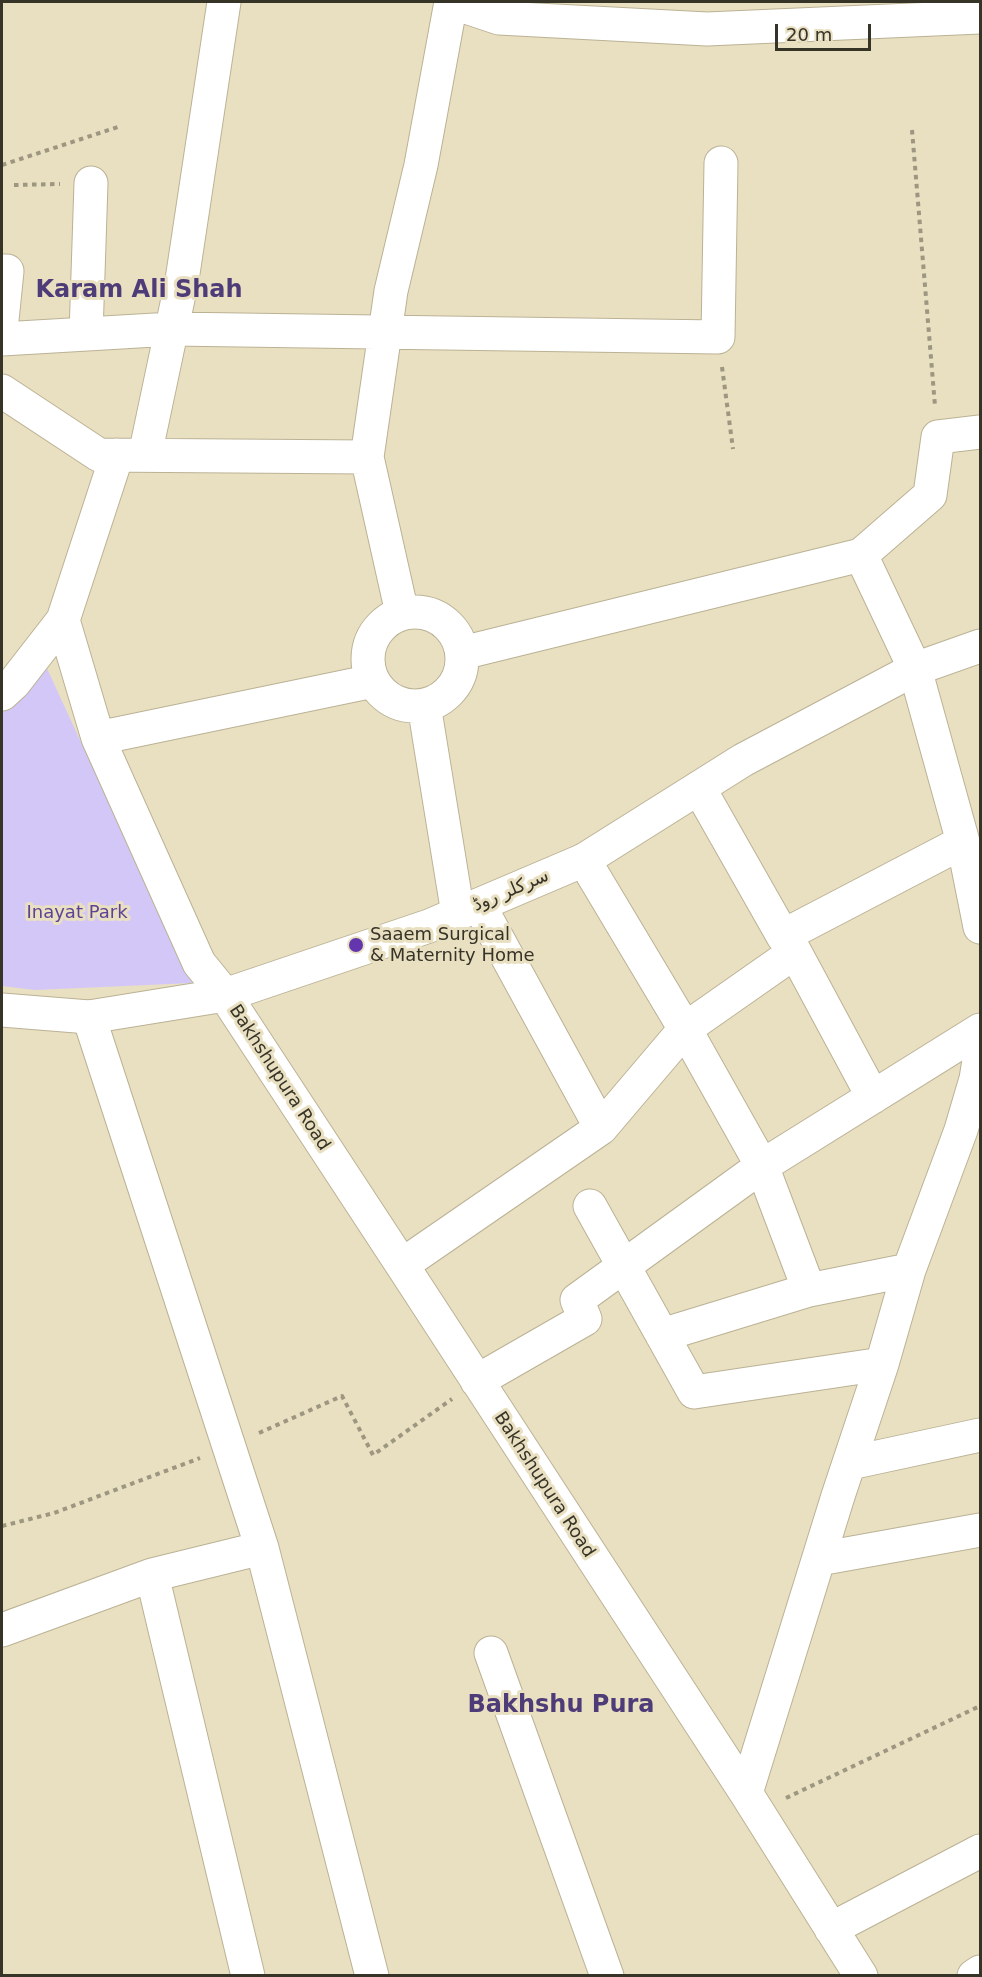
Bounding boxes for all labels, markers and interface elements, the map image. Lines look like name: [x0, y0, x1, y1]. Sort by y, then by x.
scale bar: [778, 12, 874, 50]
text: 20 m: [786, 24, 832, 45]
district label: Karam Ali Shah: [35, 277, 243, 305]
street label: سرکلر روڈ: [470, 865, 552, 917]
park label: Inayat Park: [26, 902, 128, 924]
place label: Saaem Surgical & Maternity Home: [370, 924, 535, 966]
marker: Saaem Surgical & Maternity Home: [347, 936, 365, 954]
street label: Bakhshupura Road: [224, 1001, 334, 1155]
street label: Bakhshupura Road: [489, 1408, 599, 1562]
district label: Bakhshu Pura: [467, 1692, 655, 1720]

